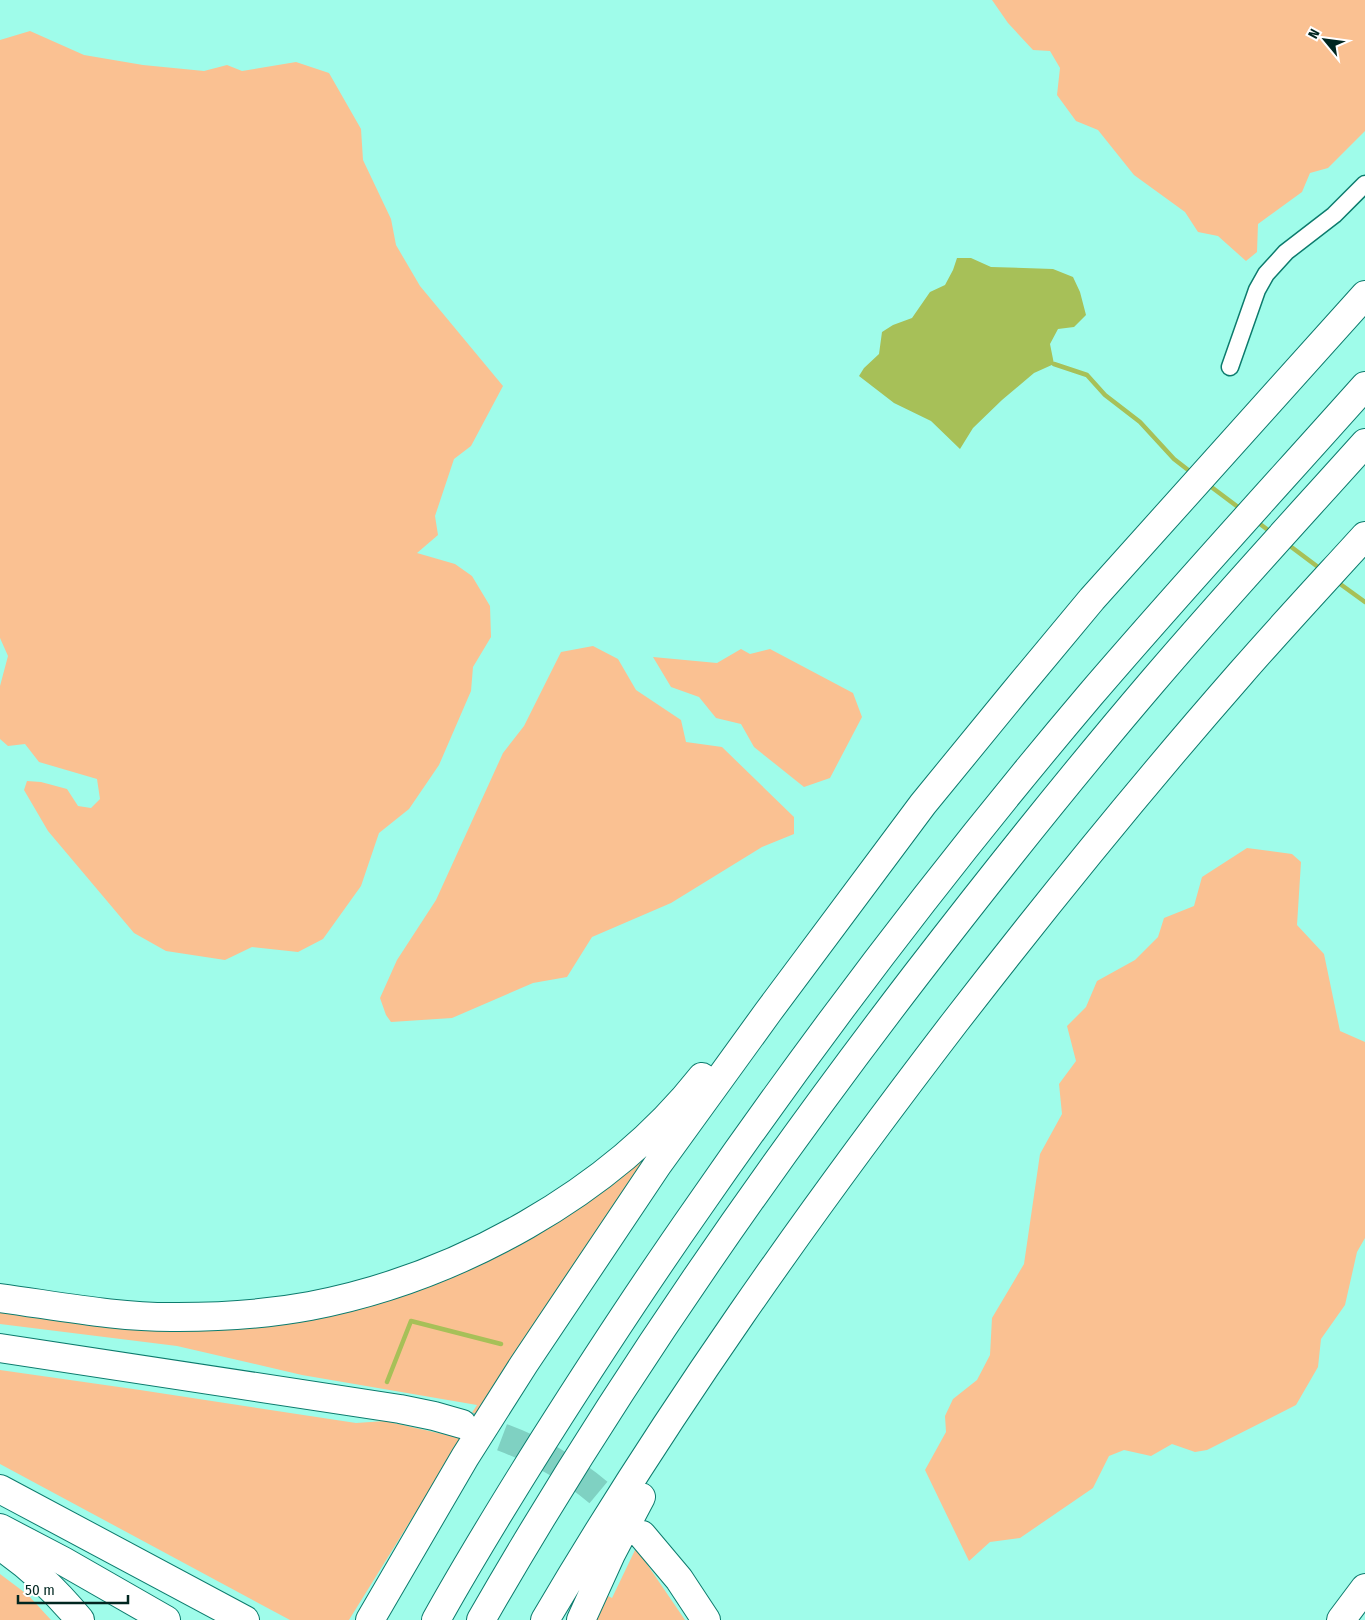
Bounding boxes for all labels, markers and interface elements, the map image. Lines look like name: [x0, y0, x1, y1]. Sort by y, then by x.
north arrow: [1300, 15, 1350, 65]
text: N: [1305, 26, 1324, 42]
scale bar: [18, 1572, 128, 1604]
text: 50 m: [25, 1581, 55, 1599]

